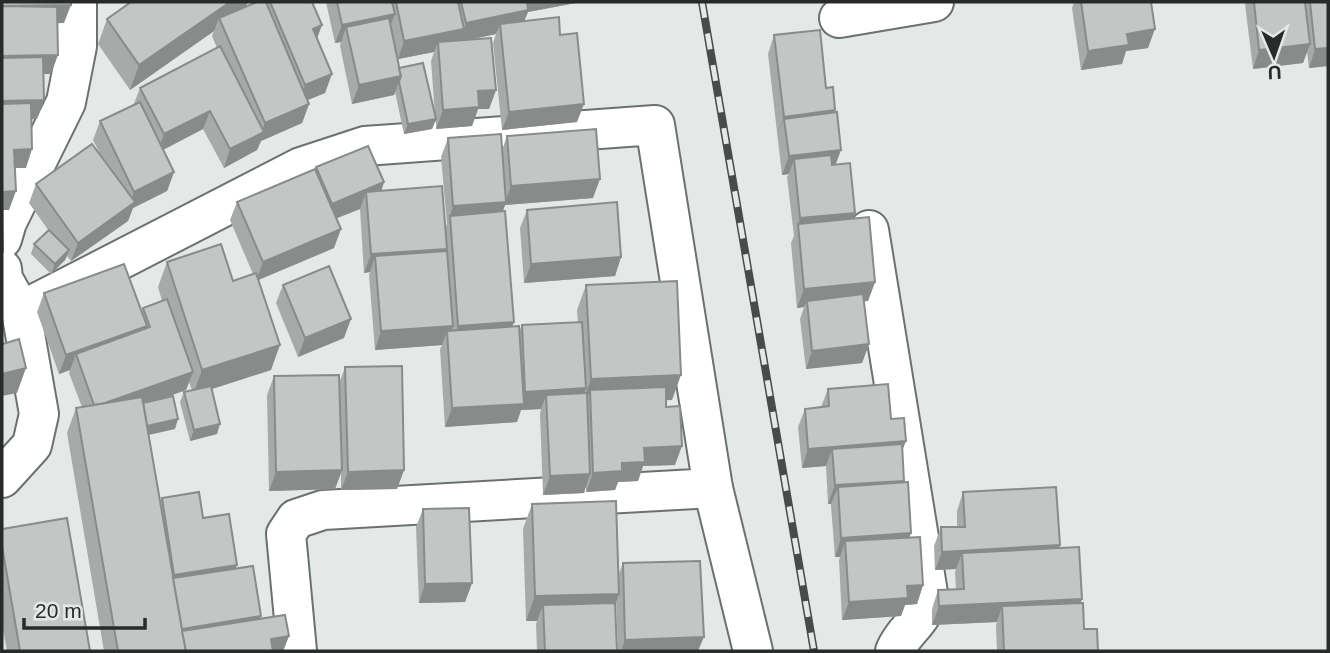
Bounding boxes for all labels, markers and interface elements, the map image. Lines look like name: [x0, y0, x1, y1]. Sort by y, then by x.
north arrow: [1239, 21, 1309, 91]
text: U: [1267, 62, 1282, 83]
scale bar: [24, 586, 145, 630]
text: 20 m: [35, 599, 82, 622]

